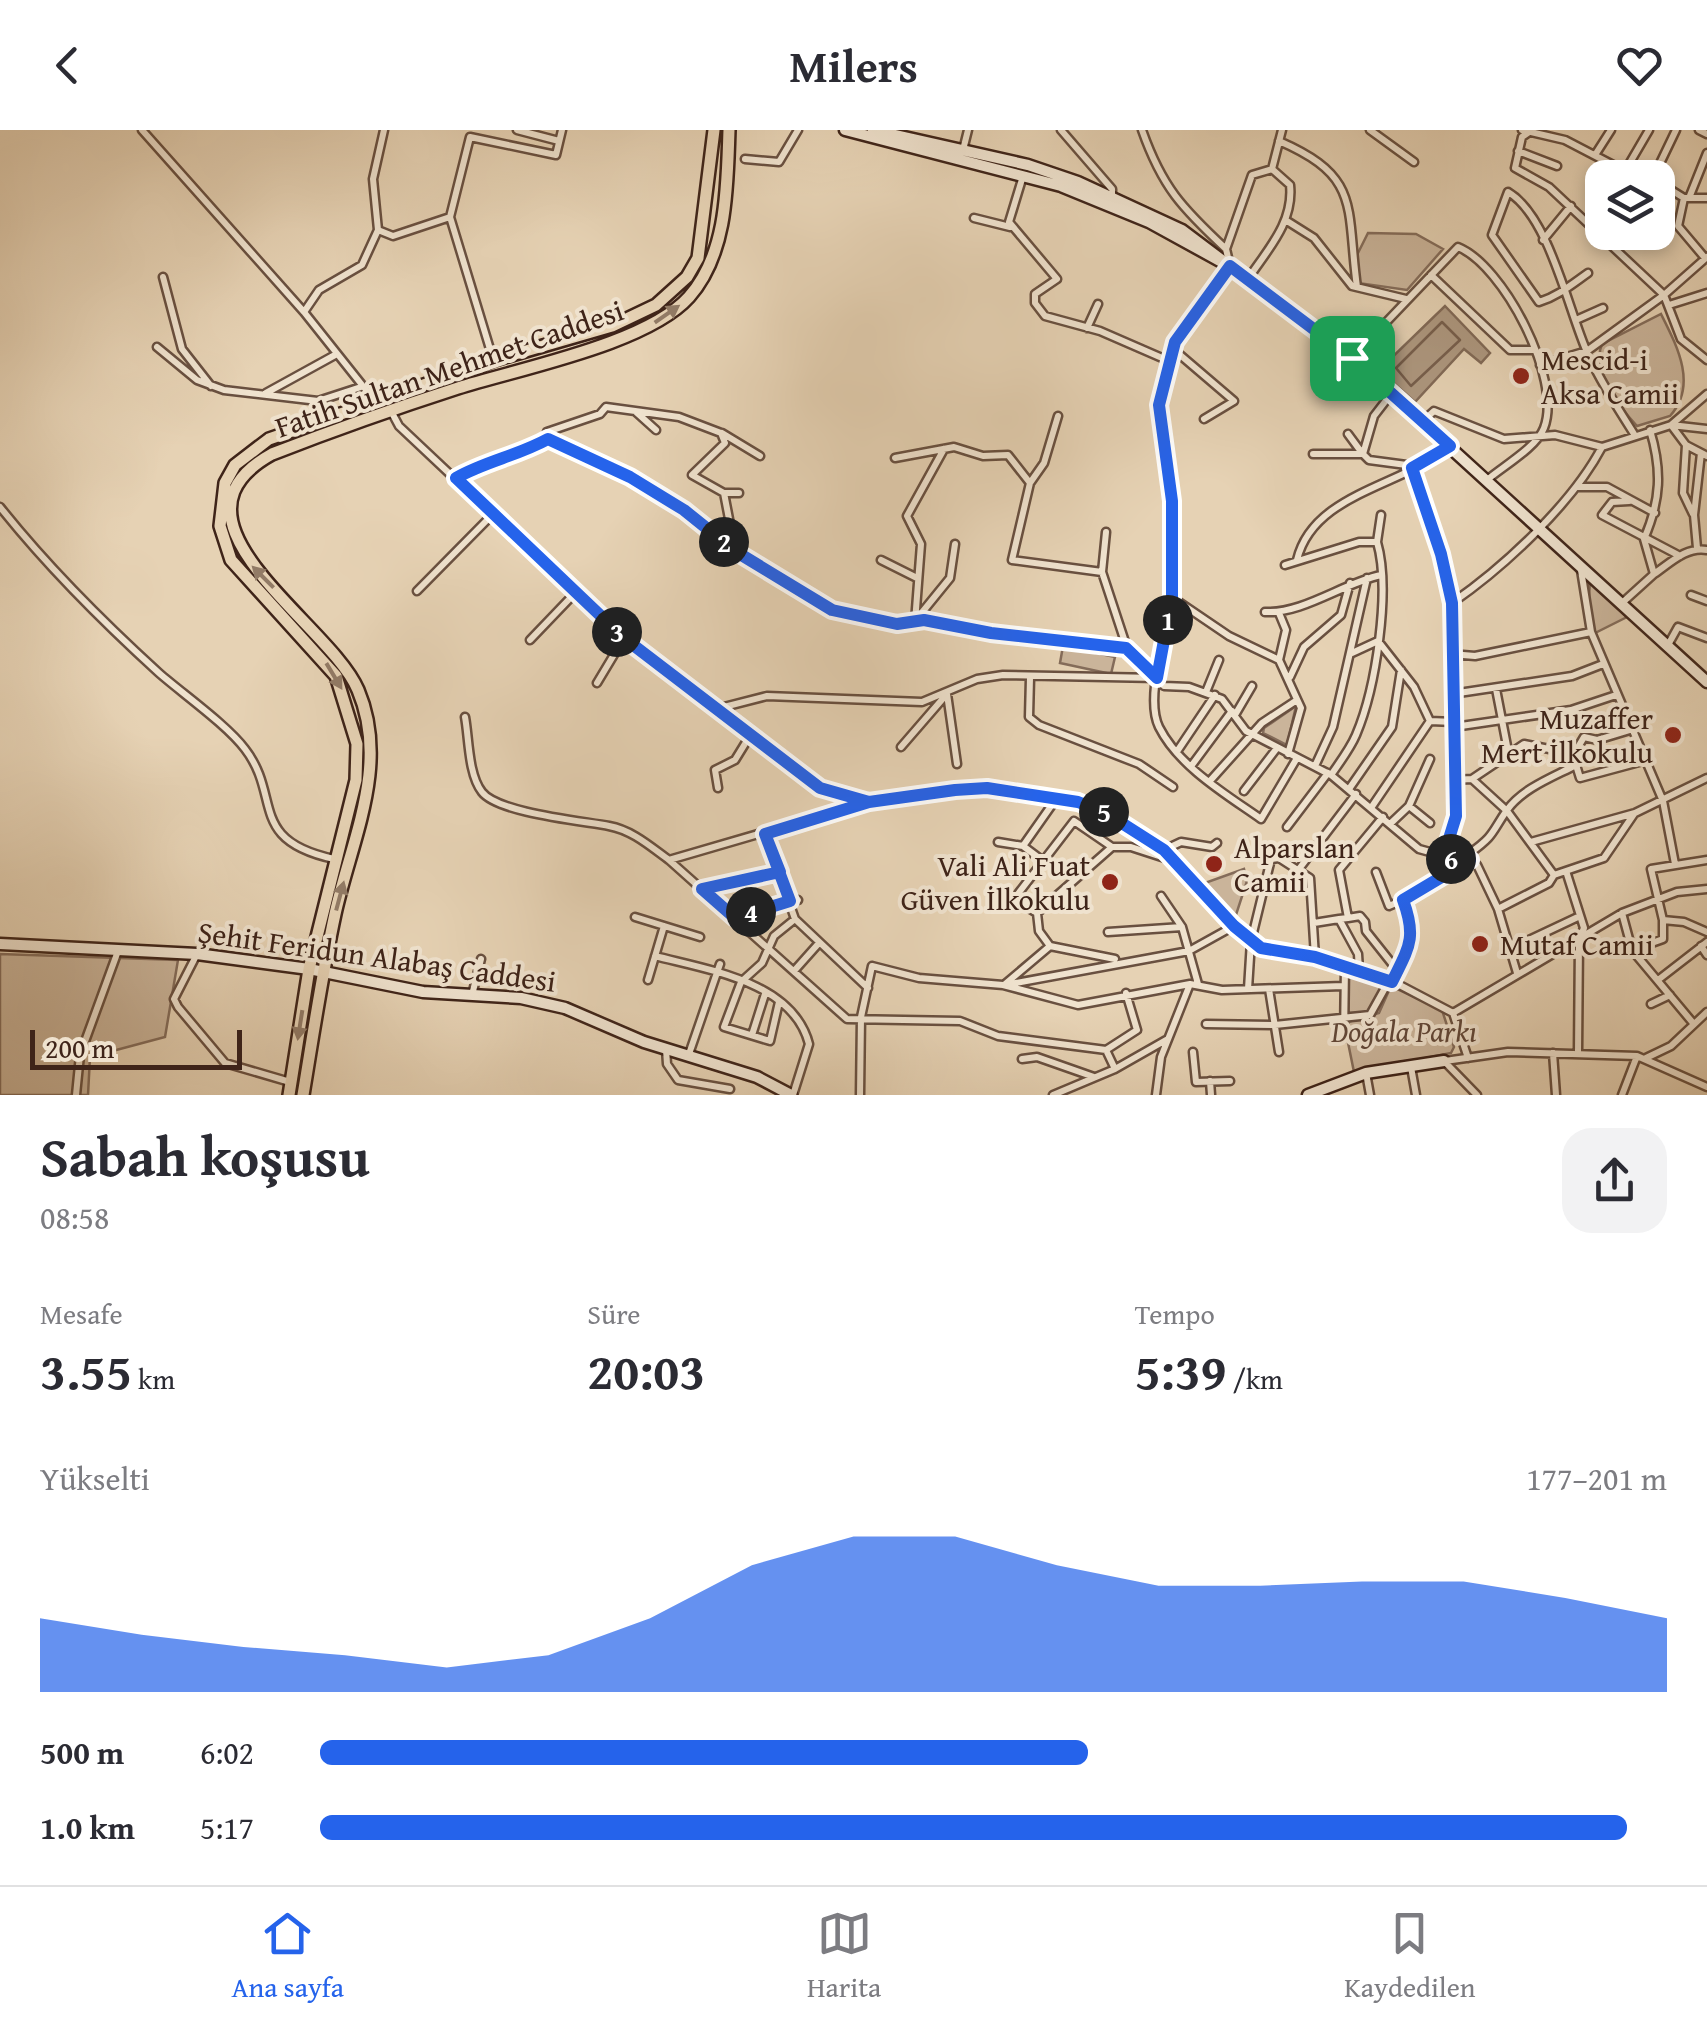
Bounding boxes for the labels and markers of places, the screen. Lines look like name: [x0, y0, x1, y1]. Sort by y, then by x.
pin: [1310, 316, 1395, 401]
place label: Mescid-i Aksa Camii: [1541, 337, 1679, 415]
marker: Mescid-i Aksa Camii: [1510, 365, 1532, 387]
pin: 2: [699, 517, 749, 567]
pin: 1: [1143, 595, 1193, 645]
pin: 3: [592, 607, 642, 657]
place label: Muzaffer Mert İlkokulu: [1481, 696, 1654, 774]
marker: Muzaffer Mert İlkokulu: [1662, 724, 1684, 746]
pin: 5: [1079, 787, 1129, 837]
place label: Alparslan Camii: [1234, 825, 1355, 903]
pin: 6: [1426, 834, 1476, 884]
place label: Vali Ali Fuat Güven İlkokulu: [901, 843, 1091, 921]
marker: Alparslan Camii: [1203, 853, 1225, 875]
marker: Vali Ali Fuat Güven İlkokulu: [1099, 871, 1121, 893]
pin: 4: [726, 887, 776, 937]
place label: Mutaf Camii: [1500, 922, 1654, 966]
marker: Mutaf Camii: [1469, 933, 1491, 955]

